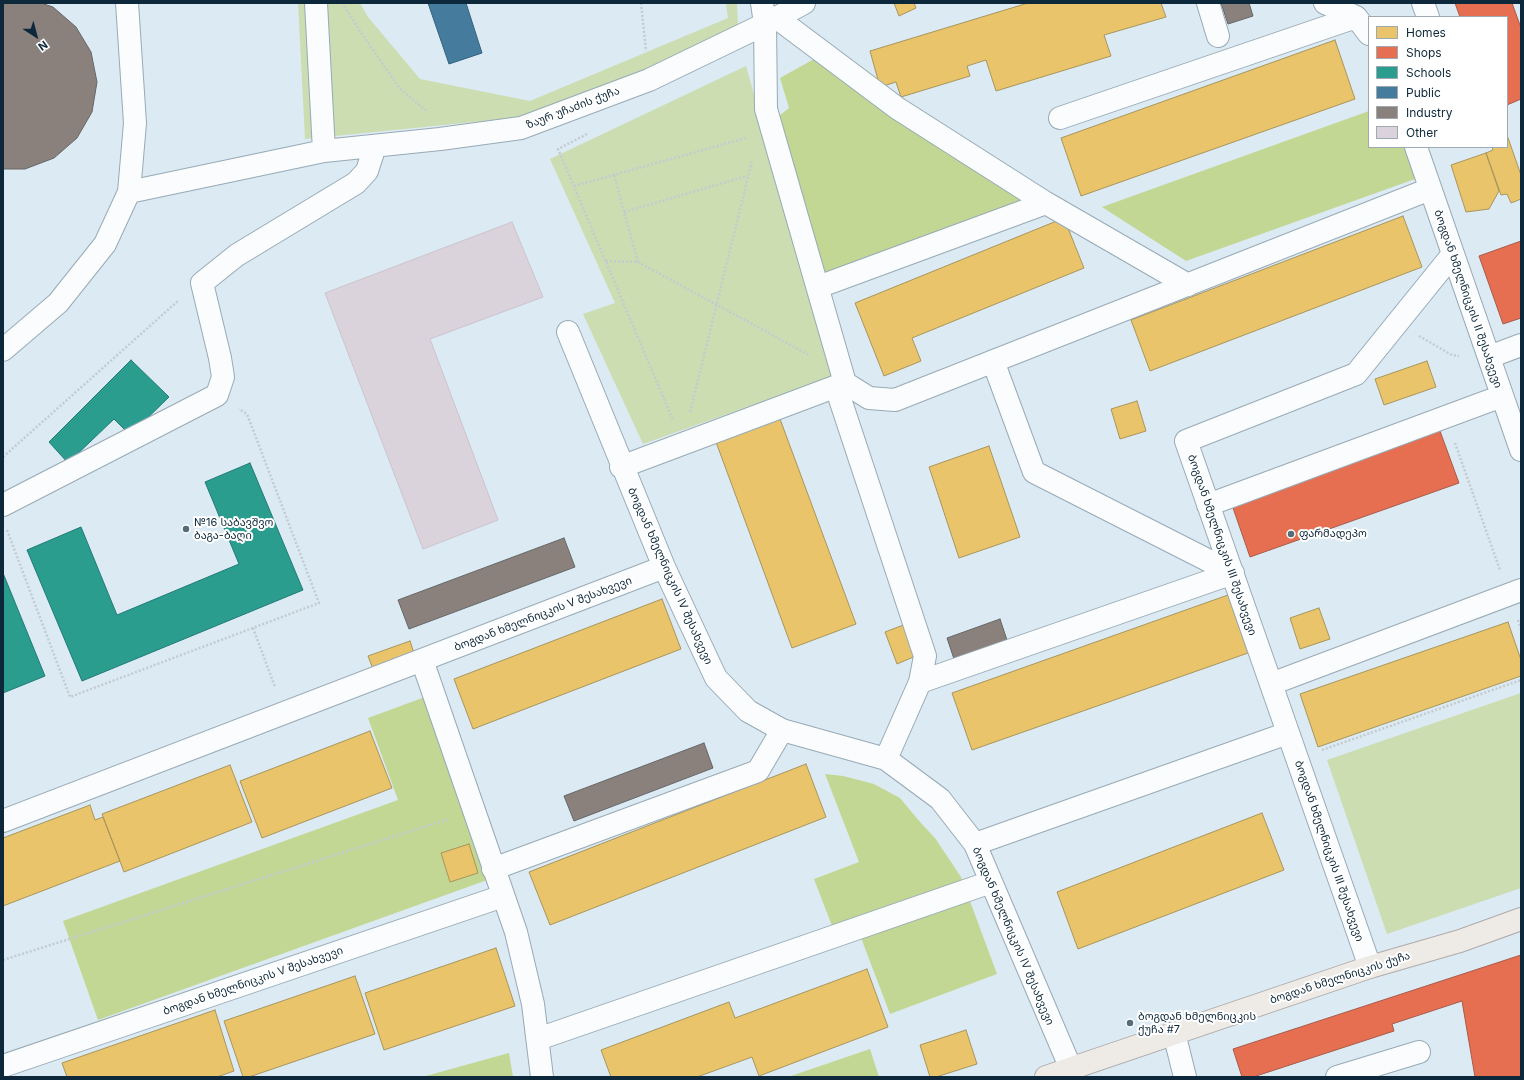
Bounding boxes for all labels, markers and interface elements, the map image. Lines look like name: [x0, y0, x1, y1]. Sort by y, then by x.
north arrow: [16, 16, 56, 56]
legend: [1368, 16, 1508, 148]
text: Homes: [1406, 25, 1446, 40]
text: N: [36, 38, 51, 54]
text: Shops: [1406, 45, 1442, 60]
text: Schools: [1406, 65, 1451, 80]
street label: ზაურ უჩაძის ქუჩა: [525, 84, 621, 132]
text: Public: [1406, 85, 1441, 100]
text: Industry: [1406, 105, 1452, 120]
text: Other: [1406, 125, 1438, 140]
street label: ბოგდან ხმელნიცკის II შესახვევი: [1431, 208, 1505, 390]
street label: ბოგდან ხმელნიცკის III შესახვევი: [1185, 453, 1259, 637]
street label: ბოგდან ხმელნიცკის IV შესახვევი: [625, 485, 715, 667]
place label: №16 საბავშვო ბაგა-ბაღი: [194, 516, 273, 542]
marker: №16 საბავშვო ბაგა-ბაღი: [181, 524, 191, 534]
place label: ფარმადეპო: [1299, 527, 1367, 541]
marker: ფარმადეპო: [1286, 529, 1296, 539]
street label: ბოგდან ხმელნიცკის V შესახვევი: [452, 574, 634, 654]
street label: ბოგდან ხმელნიცკის III შესახვევი: [1292, 759, 1366, 943]
street label: ბოგდან ხმელნიცკის IV შესახვევი: [969, 845, 1057, 1027]
street label: ბოგდან ხმელნიცკის V შესახვევი: [161, 944, 345, 1018]
street label: ბოგდან ხმელნიცკის ქუჩა: [1268, 949, 1412, 1007]
place label: ბოგდან ხმელნიცკის ქუჩა #7: [1138, 1010, 1256, 1036]
marker: ბოგდან ხმელნიცკის ქუჩა #7: [1125, 1018, 1135, 1028]

